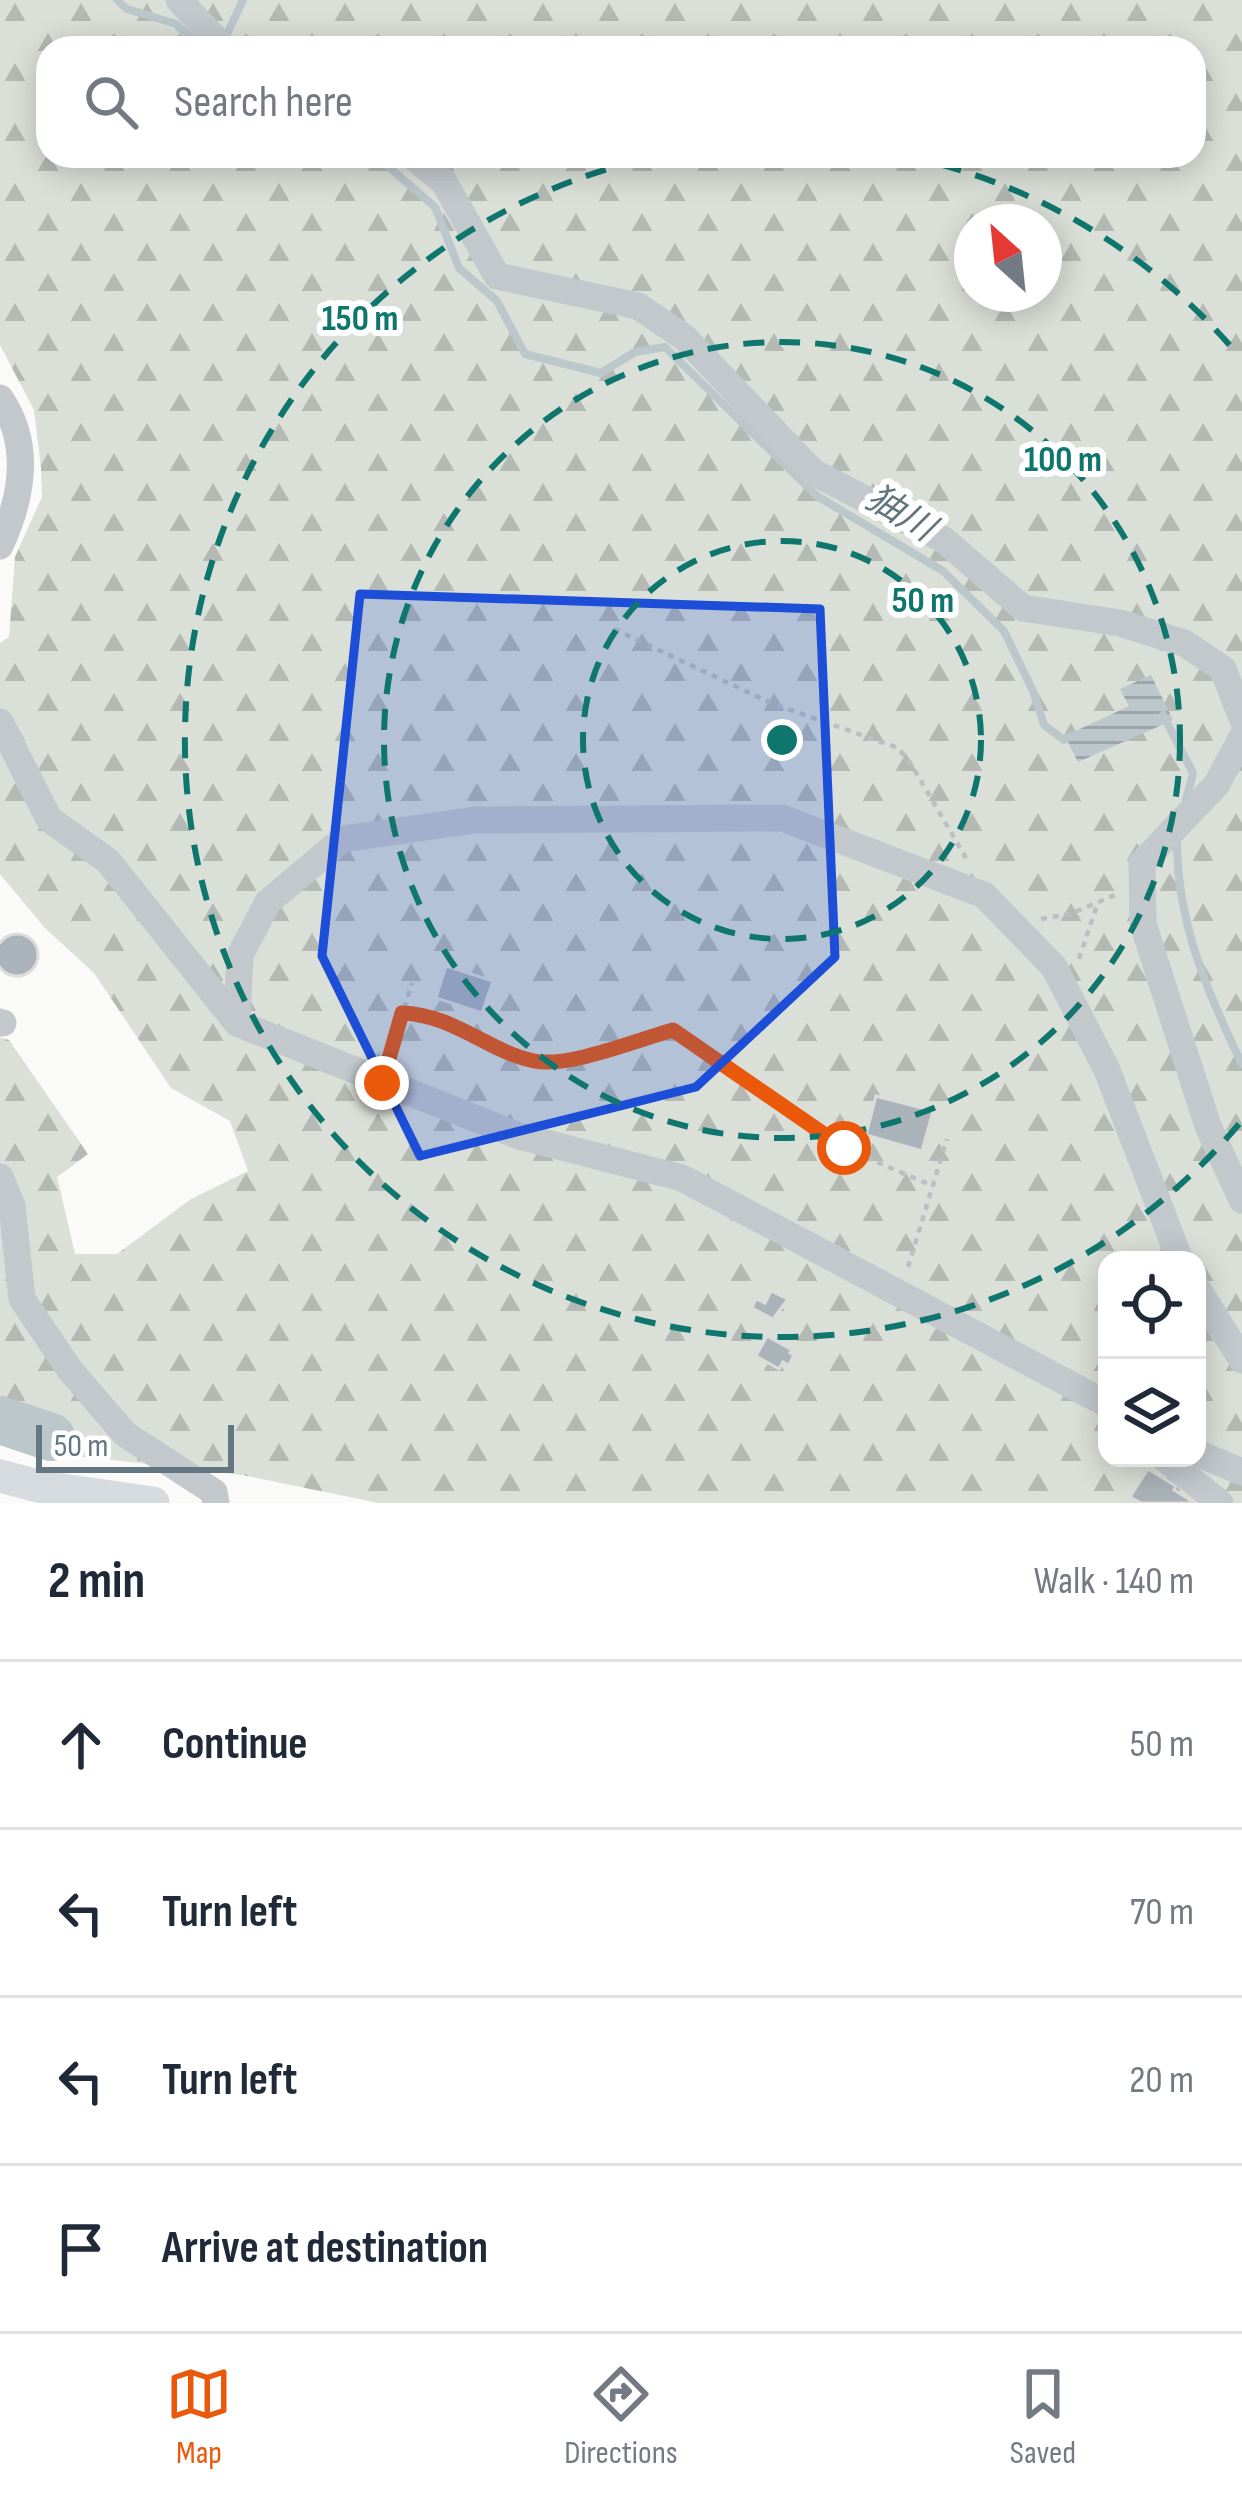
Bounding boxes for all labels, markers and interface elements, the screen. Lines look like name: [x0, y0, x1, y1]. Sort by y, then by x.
search box: [36, 36, 1206, 168]
icon: search: [78, 69, 144, 135]
text: Search here: [174, 75, 353, 130]
north arrow: [954, 204, 1062, 312]
text: 150 m: [322, 298, 398, 341]
text: 100 m: [1024, 439, 1102, 482]
water label: 㹨川: [858, 477, 945, 553]
text: 50 m: [892, 580, 954, 623]
centre of rings: [761, 719, 803, 761]
route end: [355, 1056, 409, 1110]
route start: [817, 1121, 871, 1175]
map controls: [1098, 1251, 1206, 1467]
button: locate: [1098, 1251, 1206, 1359]
button: layers: [1098, 1359, 1206, 1467]
scale bar: [36, 1419, 234, 1472]
text: 50 m: [54, 1426, 108, 1466]
text: 2 min: [48, 1551, 145, 1612]
text: Walk · 140 m: [1034, 1558, 1194, 1605]
icon: ahead: [48, 1712, 114, 1778]
text: Continue: [162, 1717, 308, 1772]
text: 50 m: [1130, 1721, 1194, 1768]
icon: left: [48, 1880, 114, 1946]
text: Turn left: [162, 1885, 297, 1940]
text: 70 m: [1130, 1889, 1194, 1936]
icon: left: [48, 2048, 114, 2114]
text: Turn left: [162, 2053, 297, 2108]
text: 20 m: [1129, 2057, 1194, 2104]
icon: arrive: [48, 2216, 114, 2282]
text: Arrive at destination: [162, 2221, 488, 2276]
tab: Map: [166, 2361, 232, 2473]
tab: Directions: [564, 2361, 678, 2473]
tab: Saved: [1010, 2361, 1076, 2473]

